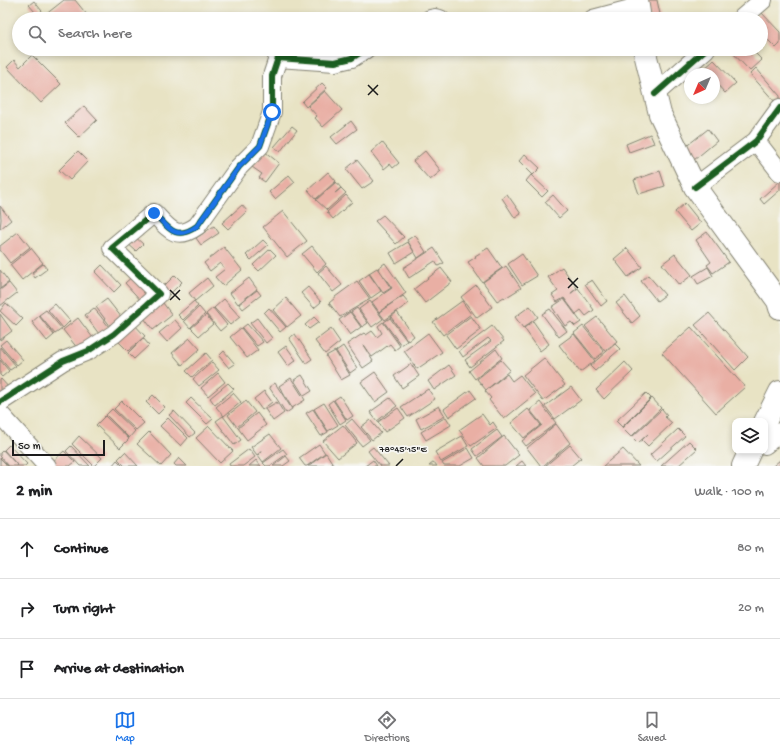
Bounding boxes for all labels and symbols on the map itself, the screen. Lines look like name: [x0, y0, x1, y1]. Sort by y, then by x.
north arrow: [684, 68, 720, 104]
route start: [263, 103, 281, 121]
route end: [145, 204, 163, 222]
scale bar: [12, 438, 105, 457]
text: 78°45'15"E: [378, 444, 427, 456]

